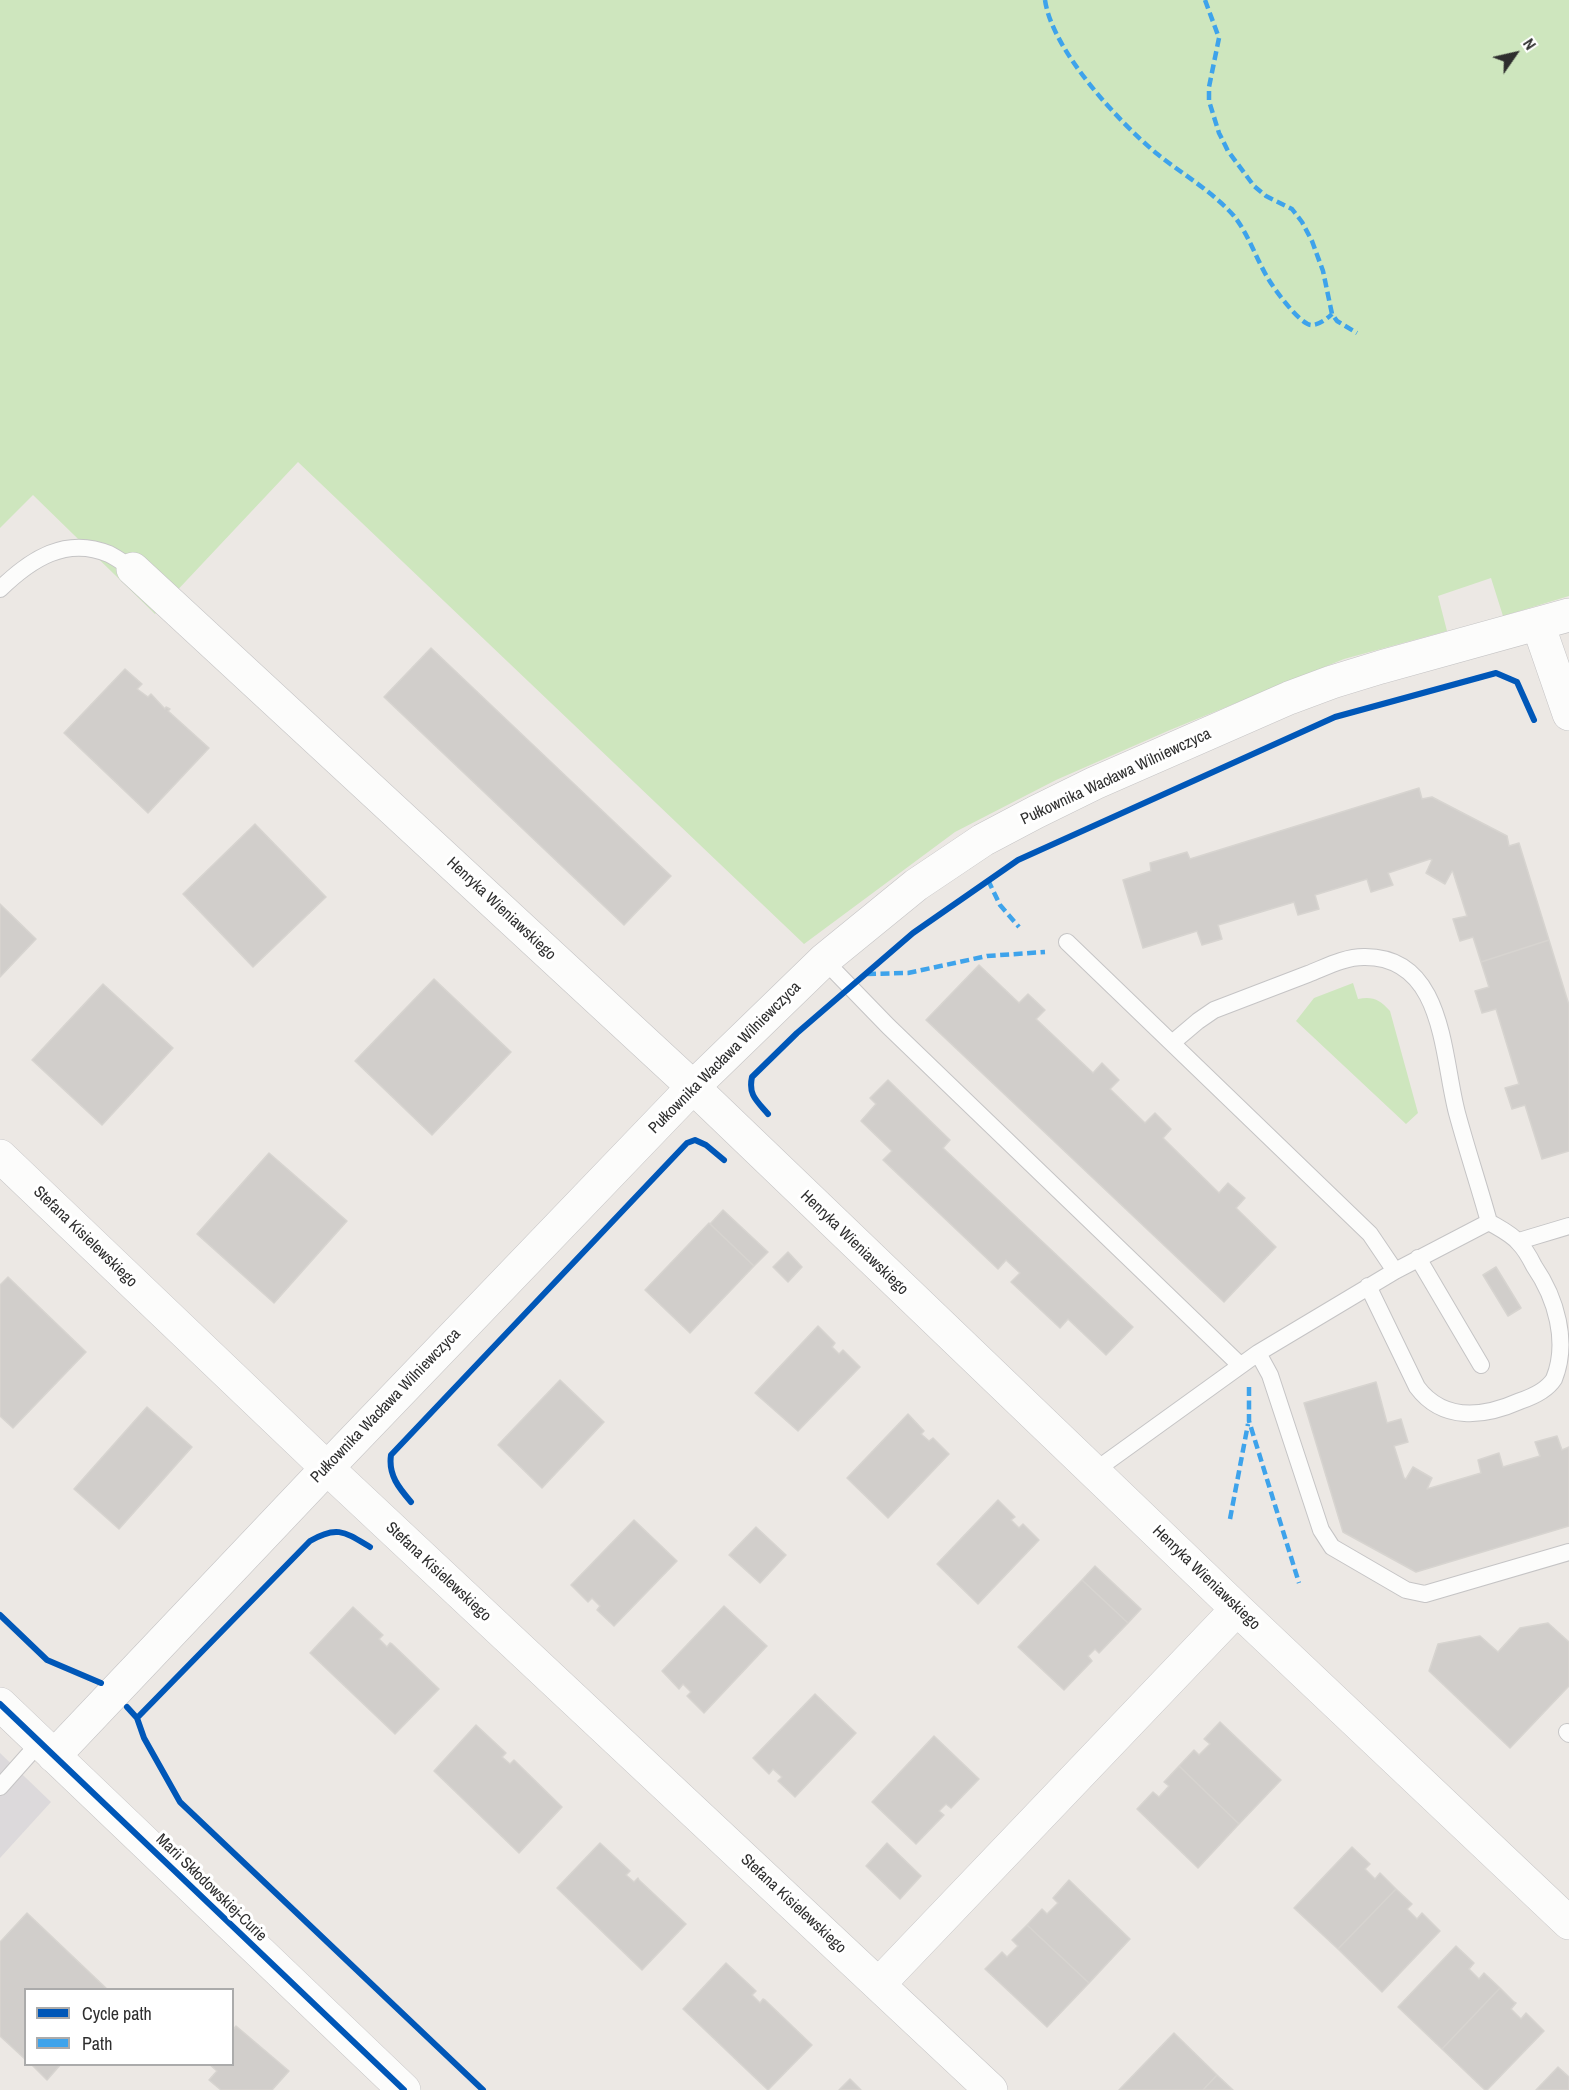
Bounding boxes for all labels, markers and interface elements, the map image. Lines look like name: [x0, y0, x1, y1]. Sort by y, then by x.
north arrow: [1485, 24, 1545, 84]
text: N: [1518, 34, 1542, 54]
street label: Pułkownika Wacława Wilniewczyca: [1018, 724, 1214, 830]
street label: Henryka Wieniawskiego: [442, 853, 560, 965]
street label: Pułkownika Wacława Wilniewczyca: [645, 978, 805, 1138]
street label: Stefana Kisielewskiego: [29, 1182, 141, 1292]
street label: Henryka Wieniawskiego: [796, 1187, 912, 1299]
street label: Pułkownika Wacława Wilniewczyca: [307, 1325, 465, 1487]
street label: Stefana Kisielewskiego: [381, 1518, 495, 1626]
street label: Henryka Wieniawskiego: [1148, 1522, 1264, 1634]
street label: Marii Skłodowskiej-Curie: [152, 1830, 270, 1946]
street label: Stefana Kisielewskiego: [736, 1850, 850, 1958]
legend: [24, 1988, 234, 2066]
text: Cycle path: [82, 2001, 152, 2026]
text: Path: [82, 2031, 112, 2056]

